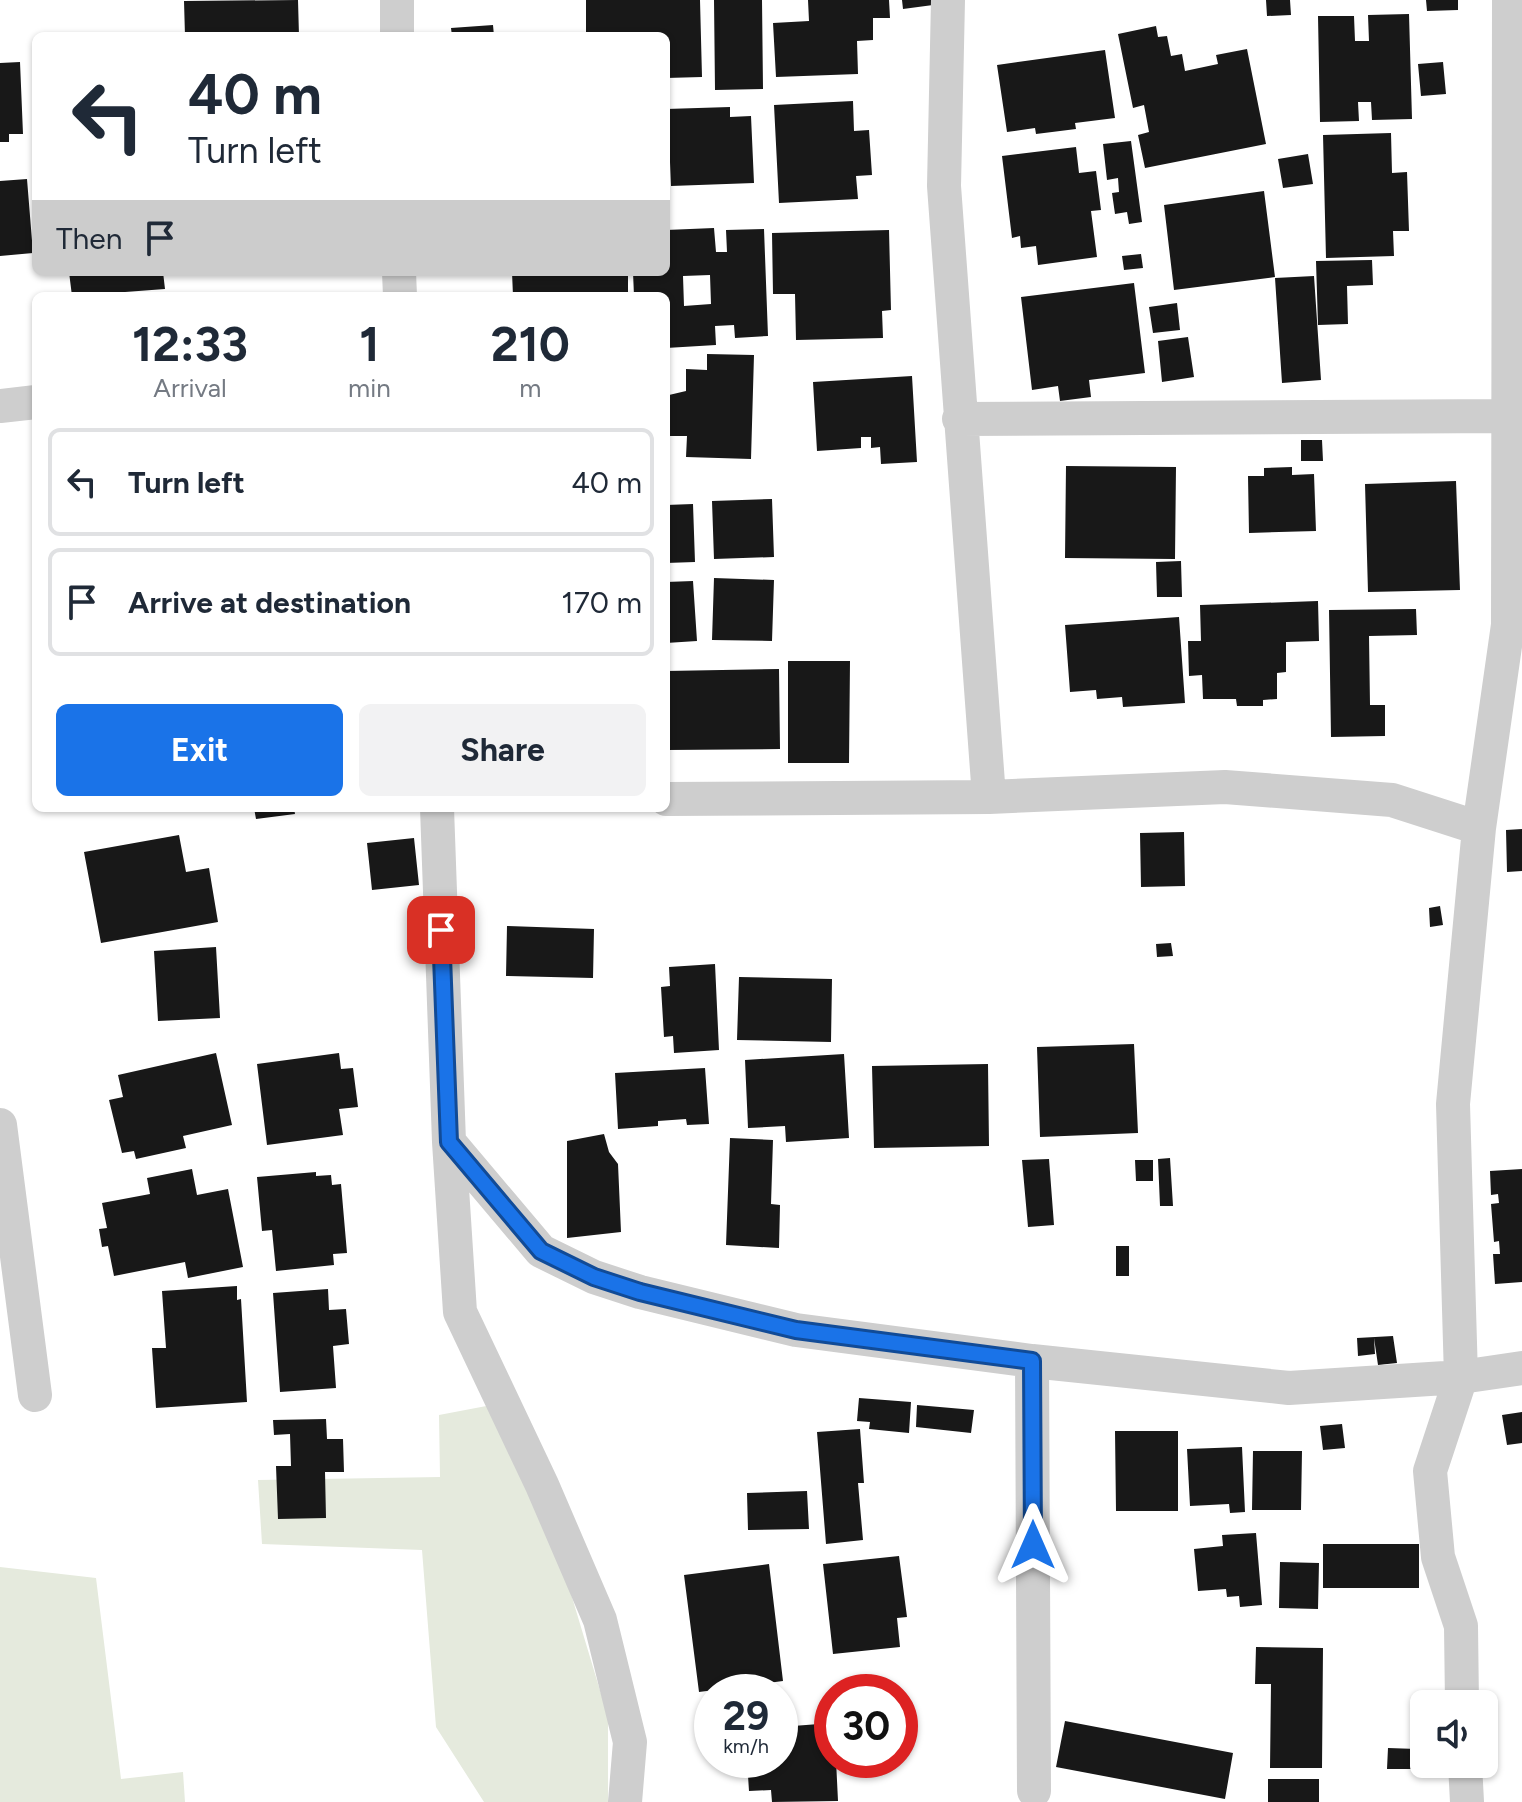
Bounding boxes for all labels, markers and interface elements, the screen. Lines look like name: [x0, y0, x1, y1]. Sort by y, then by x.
text: 40 m: [188, 61, 322, 128]
icon: left: [56, 64, 160, 168]
text: Turn left: [188, 129, 322, 172]
icon: arrive: [138, 216, 182, 260]
text: Then: [56, 220, 122, 257]
text: 12:33: [132, 315, 248, 373]
text: 1: [359, 315, 379, 373]
text: 210: [491, 315, 570, 373]
text: Arrival: [153, 372, 227, 404]
text: min: [348, 372, 391, 404]
text: m: [519, 372, 541, 404]
icon: left: [60, 460, 104, 504]
text: Turn left: [128, 464, 245, 501]
text: 40 m: [571, 464, 642, 501]
icon: arrive: [60, 580, 104, 624]
text: Arrive at destination: [128, 584, 411, 621]
text: 170 m: [561, 584, 642, 621]
button: Exit: [56, 704, 343, 796]
button: Share: [359, 704, 646, 796]
pin: [407, 896, 475, 964]
icon: arrive: [419, 908, 463, 952]
position arrow: [991, 1503, 1075, 1587]
speed limit sign: 30: [814, 1674, 918, 1778]
map controls: [1410, 1690, 1498, 1778]
button: sound: [1410, 1690, 1498, 1778]
text: 29: [723, 1692, 769, 1740]
text: km/h: [723, 1734, 769, 1758]

